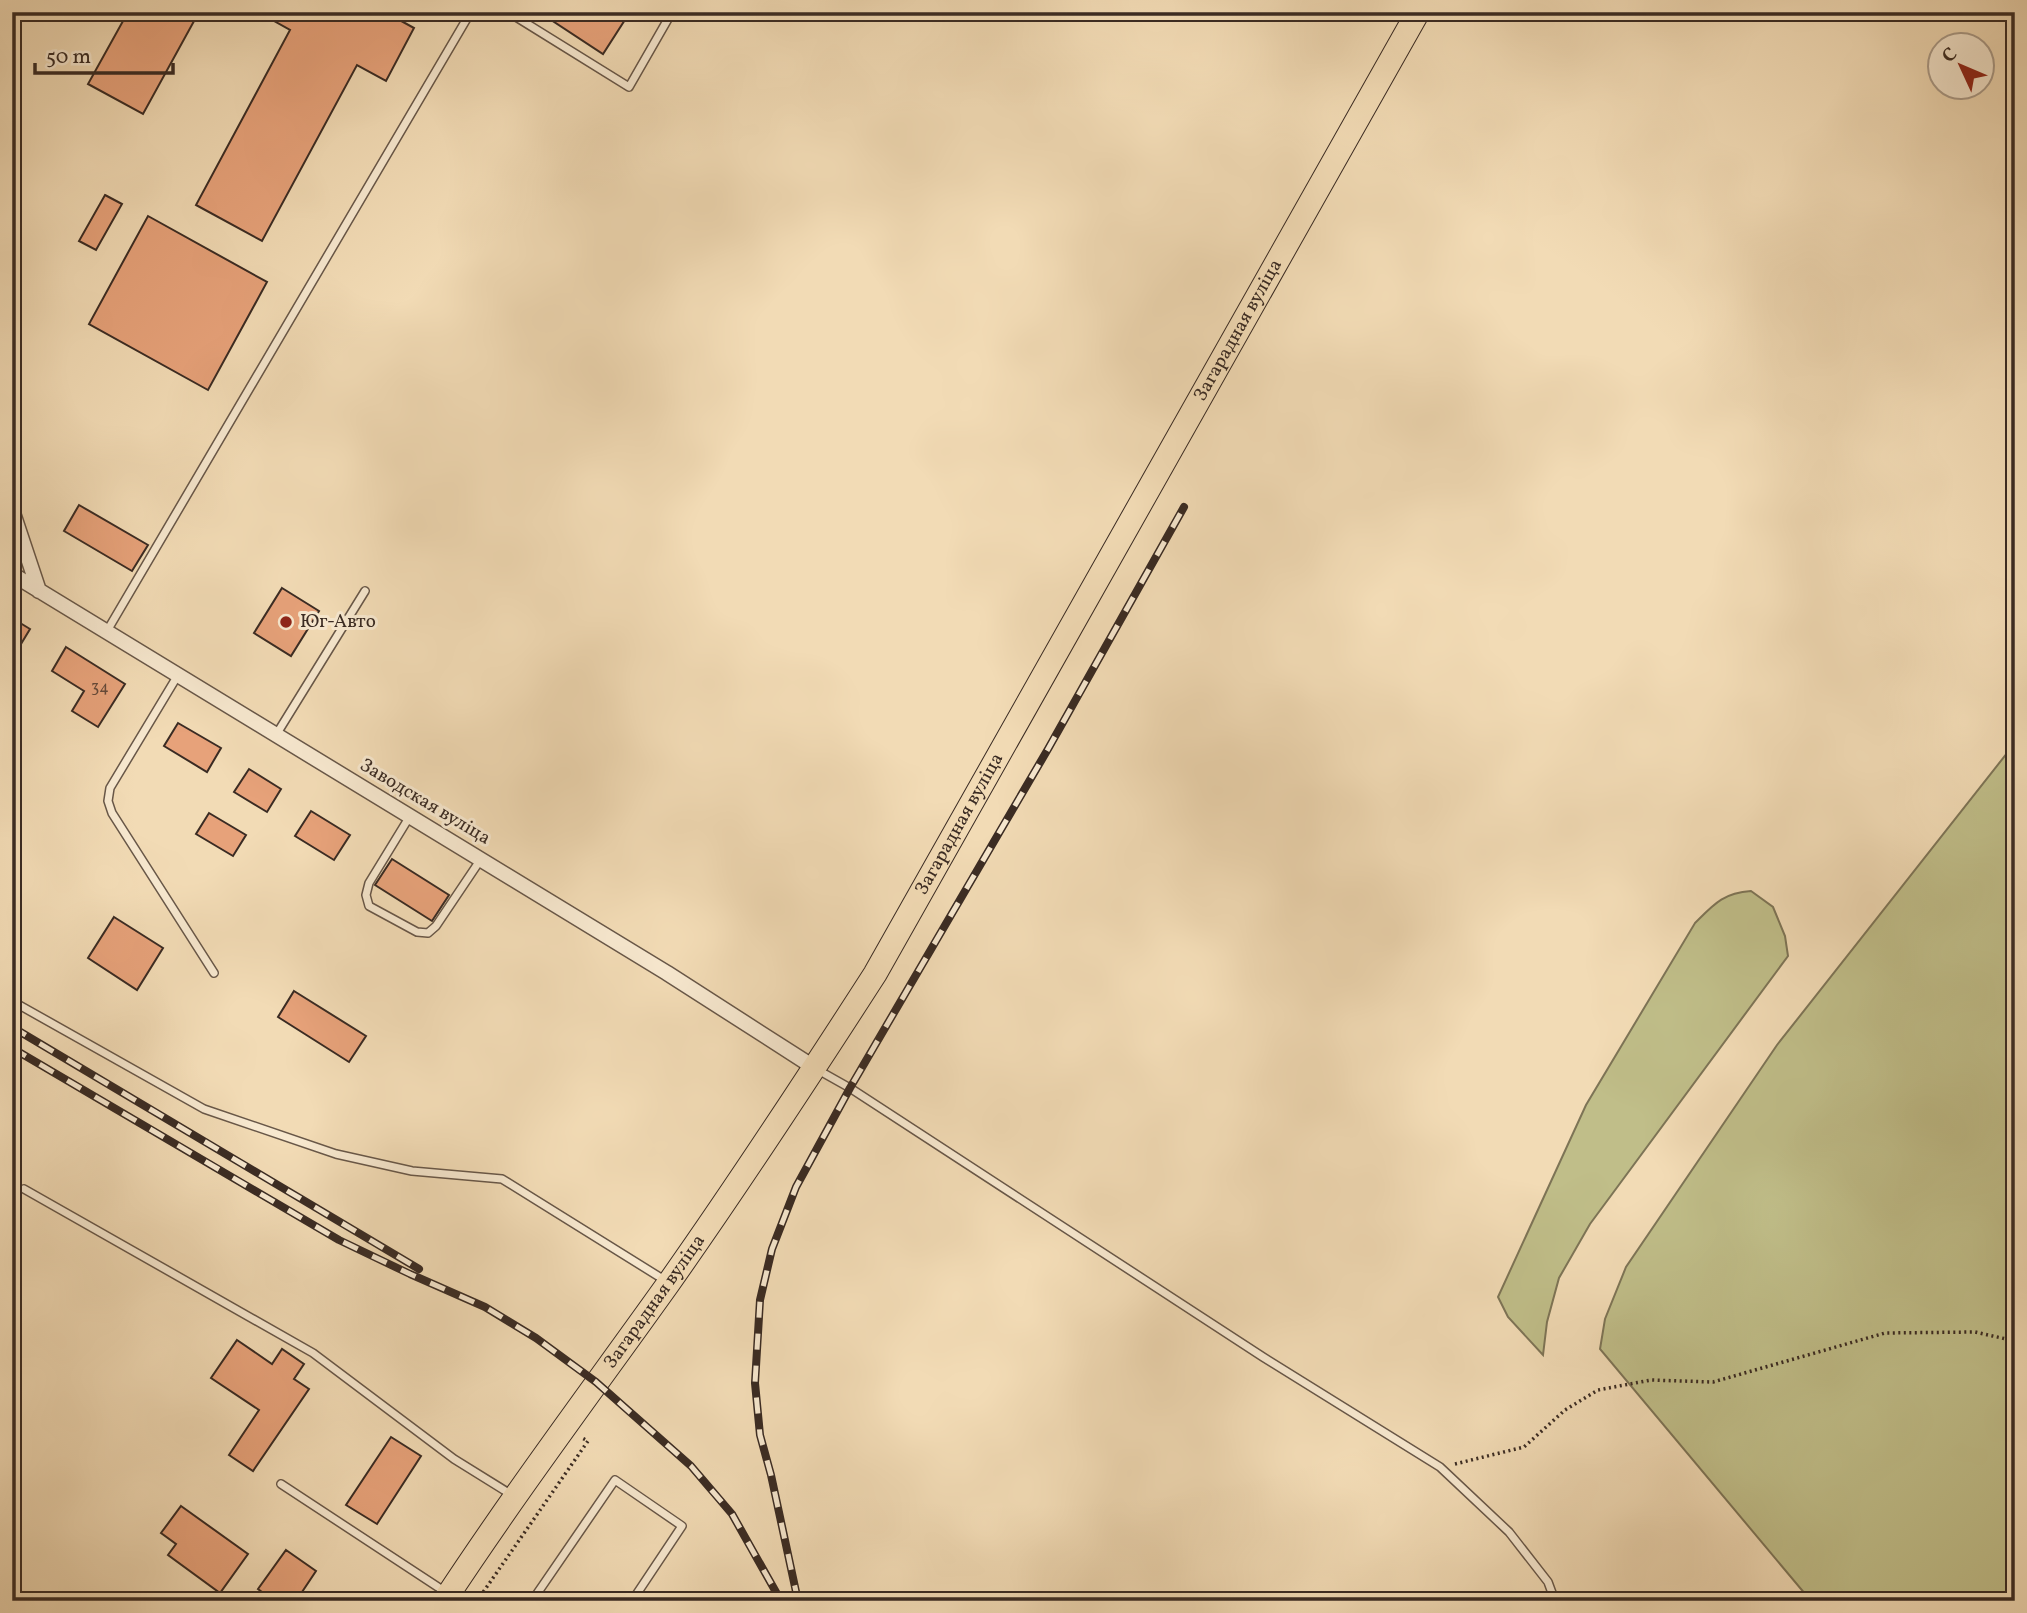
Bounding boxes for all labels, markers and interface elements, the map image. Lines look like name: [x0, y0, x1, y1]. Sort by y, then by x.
scale bar: [35, 32, 173, 76]
north arrow: [1926, 32, 1996, 102]
text: С: [1937, 42, 1964, 69]
text: 50 m: [46, 43, 91, 72]
street label: Загарадная вуліца: [1188, 255, 1289, 406]
place label: Юг-Авто: [300, 609, 376, 635]
marker: Юг-Авто: [278, 614, 294, 630]
house number: 34: [91, 677, 109, 699]
street label: Загарадная вуліца: [909, 748, 1010, 900]
street label: Заводская вуліца: [355, 753, 495, 851]
street label: Загарадная вуліца: [598, 1229, 712, 1374]

